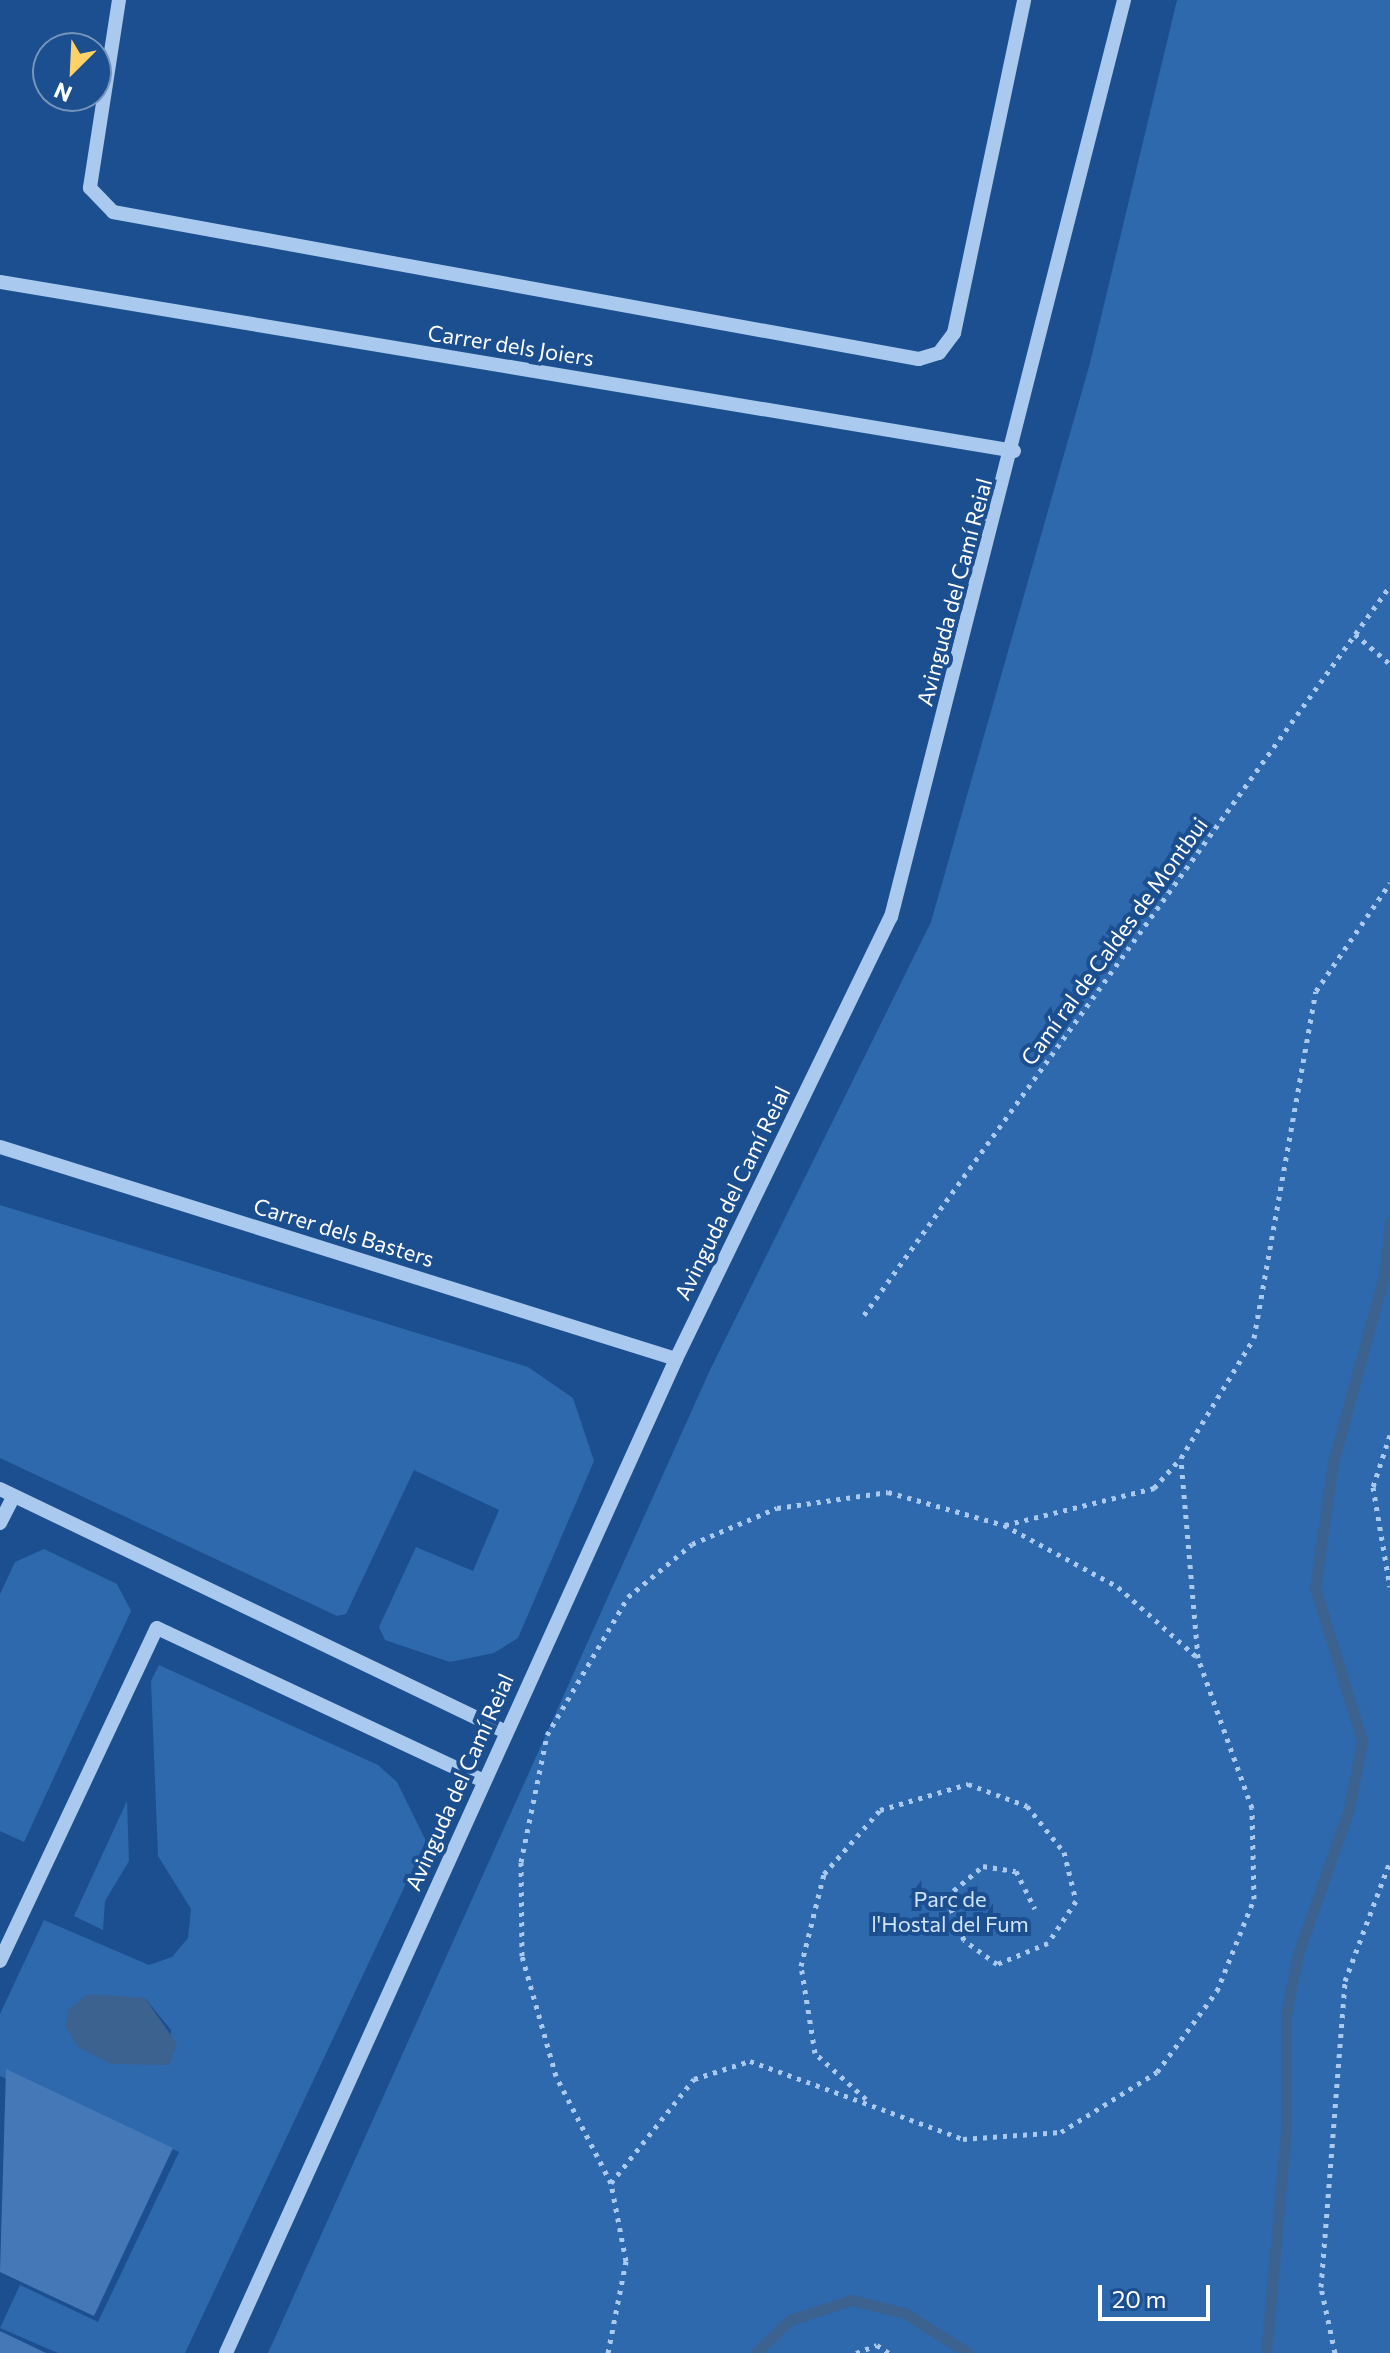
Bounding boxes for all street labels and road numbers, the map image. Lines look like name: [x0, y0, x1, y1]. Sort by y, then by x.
street label: Carrer dels Joiers: [426, 319, 596, 371]
street label: Avinguda del Camí Reial: [911, 475, 997, 709]
street label: Camí ral de Caldes de Montbui: [1015, 812, 1213, 1070]
street label: Avinguda del Camí Reial: [669, 1082, 795, 1304]
street label: Carrer dels Basters: [251, 1192, 437, 1272]
street label: Avinguda del Camí Reial: [399, 1669, 519, 1895]

